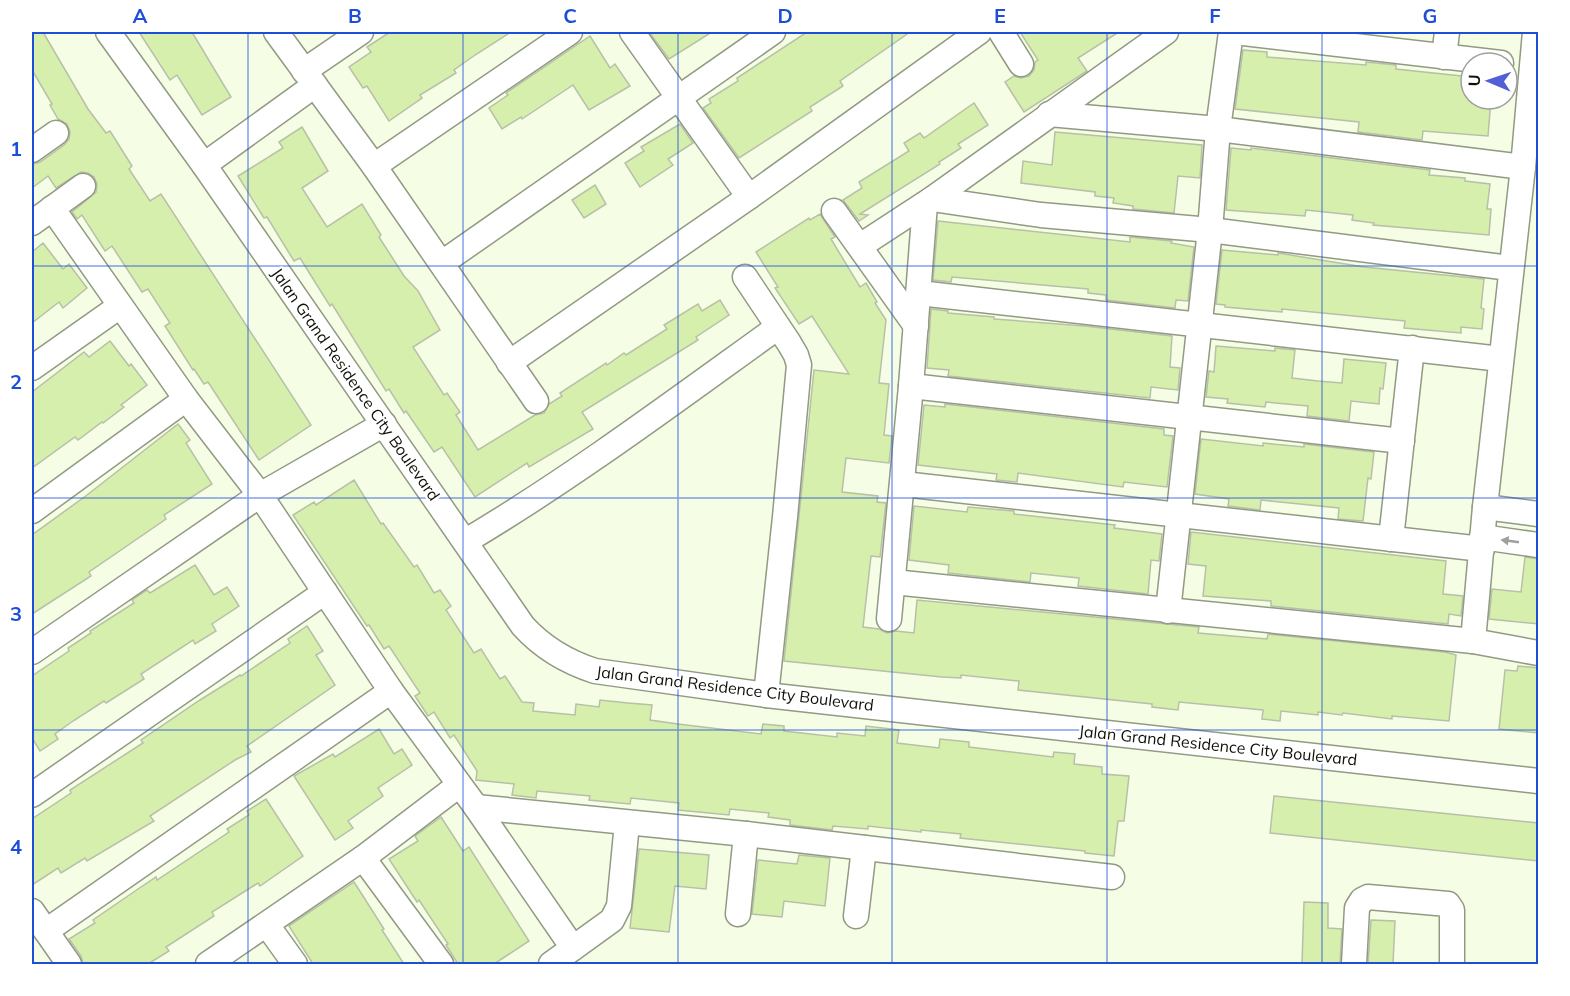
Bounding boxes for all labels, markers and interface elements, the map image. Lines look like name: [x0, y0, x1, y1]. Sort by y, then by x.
text: A: [133, 3, 148, 28]
text: B: [348, 3, 362, 28]
text: C: [563, 3, 577, 28]
text: D: [777, 3, 793, 28]
text: E: [994, 3, 1006, 28]
text: F: [1209, 3, 1221, 28]
text: G: [1423, 3, 1437, 28]
north arrow: [1459, 51, 1519, 111]
text: U: [1464, 74, 1484, 87]
text: 1: [10, 136, 22, 161]
street label: Jalan Grand Residence City Boulevard: [268, 264, 444, 504]
text: 2: [10, 369, 22, 394]
one-way arrow: [1501, 537, 1520, 546]
text: 3: [10, 601, 22, 626]
street label: Jalan Grand Residence City Boulevard: [595, 661, 875, 715]
street label: Jalan Grand Residence City Boulevard: [1078, 720, 1358, 770]
text: 4: [10, 834, 22, 859]

